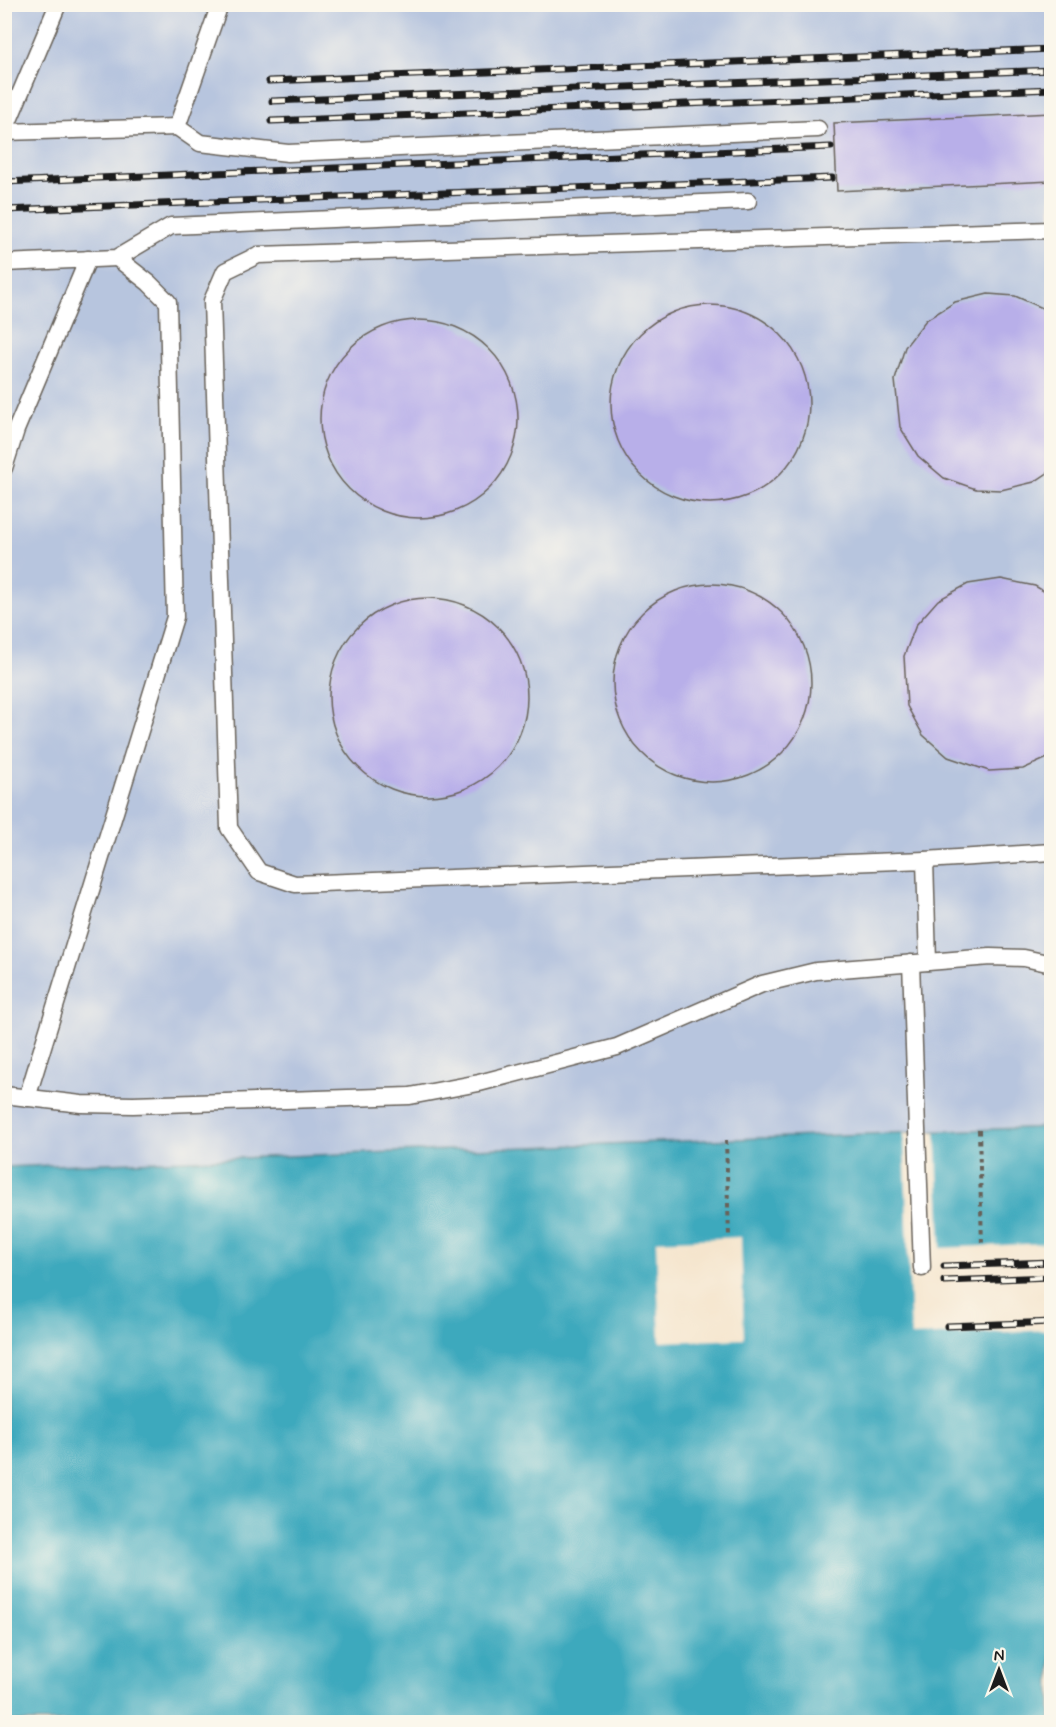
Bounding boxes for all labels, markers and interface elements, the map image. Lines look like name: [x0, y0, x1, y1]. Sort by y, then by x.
north arrow: [969, 1640, 1029, 1700]
text: N: [994, 1646, 1004, 1667]

